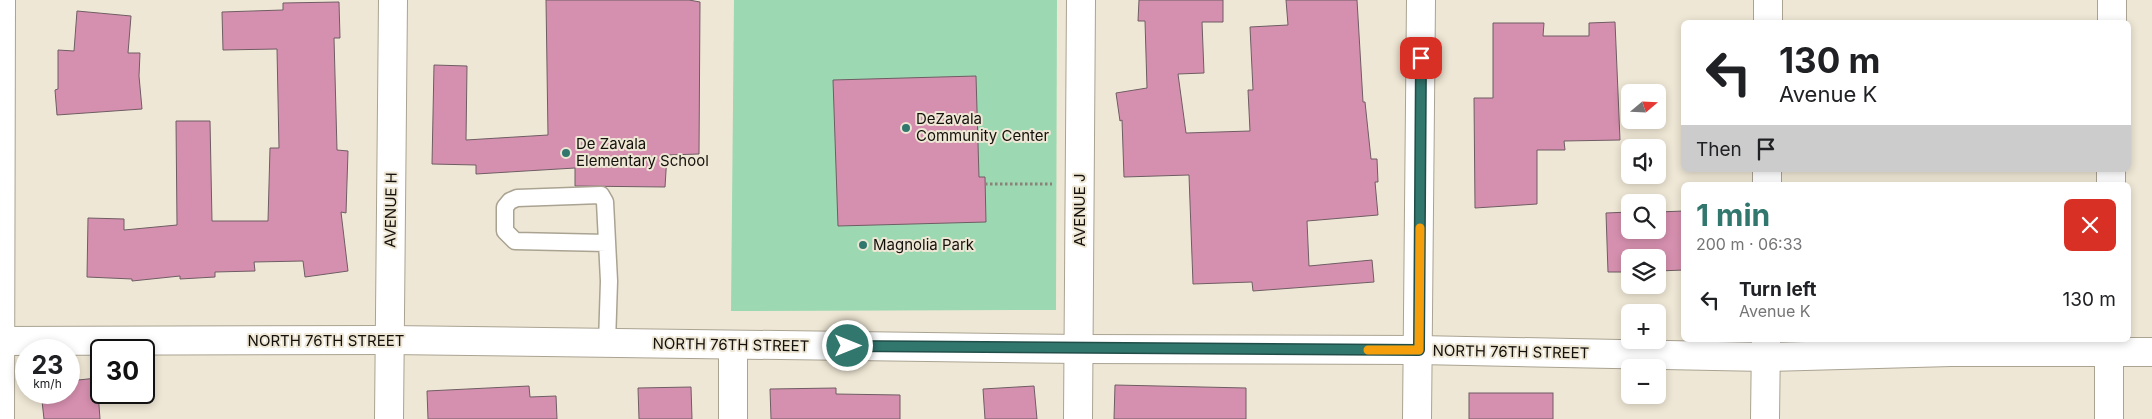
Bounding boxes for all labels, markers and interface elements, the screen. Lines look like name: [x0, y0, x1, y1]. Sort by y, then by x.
pin: [1400, 37, 1442, 79]
text: 130 m: [1779, 39, 1881, 81]
icon: left: [1696, 40, 1761, 105]
icon: arrive: [1407, 44, 1435, 72]
text: Avenue K: [1779, 81, 1877, 107]
north arrow: [1621, 84, 1666, 129]
map controls: [1621, 84, 1666, 404]
place label: DeZavala Community Center: [916, 109, 1050, 145]
marker: DeZavala Community Center: [900, 122, 912, 134]
place label: De Zavala Elementary School: [576, 134, 709, 170]
icon: arrive: [1752, 135, 1780, 163]
text: Then: [1696, 138, 1742, 161]
button: sound: [1621, 139, 1666, 184]
marker: De Zavala Elementary School: [560, 147, 572, 159]
street label: AVENUE H: [380, 172, 401, 248]
street label: AVENUE J: [1070, 174, 1089, 246]
button: search: [1621, 194, 1666, 239]
text: 1 min: [1696, 197, 1770, 233]
button: close: [2064, 199, 2116, 251]
text: 200 m · 06:33: [1696, 234, 1802, 254]
place label: Magnolia Park: [873, 235, 975, 254]
marker: Magnolia Park: [857, 239, 869, 251]
button: layers: [1621, 249, 1666, 294]
text: Turn left: [1739, 278, 1817, 301]
icon: left: [1696, 286, 1724, 314]
text: 130 m: [2063, 288, 2116, 311]
text: Avenue K: [1739, 301, 1810, 321]
button: +: [1621, 304, 1666, 349]
position arrow: [821, 319, 873, 371]
street label: NORTH 76TH STREET: [248, 331, 404, 350]
street label: NORTH 76TH STREET: [652, 334, 810, 355]
speed limit sign: 30: [90, 339, 155, 404]
street label: NORTH 76TH STREET: [1432, 341, 1590, 362]
text: 23: [32, 350, 63, 380]
button: −: [1621, 359, 1666, 404]
text: km/h: [33, 376, 62, 391]

